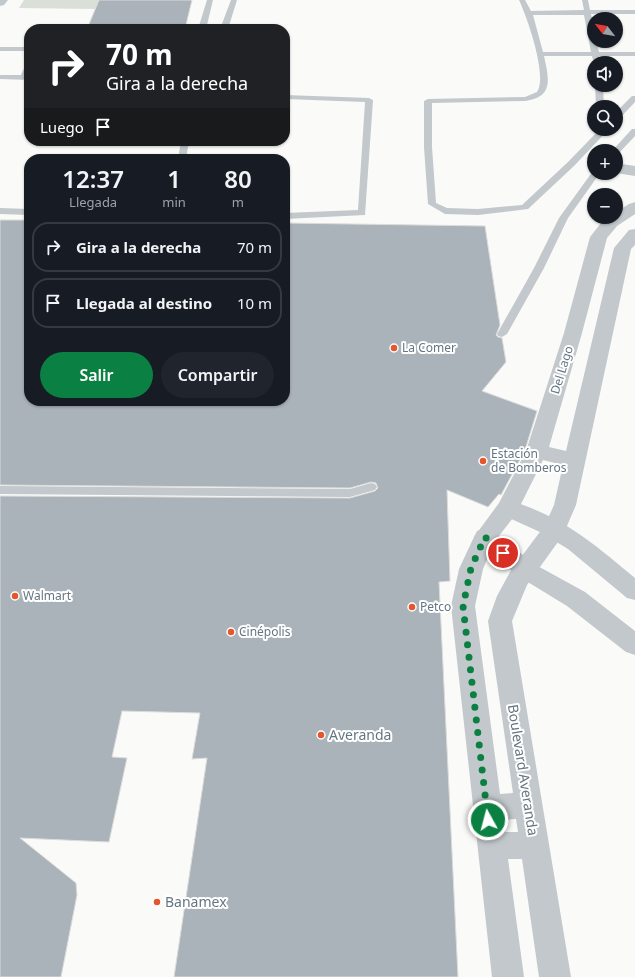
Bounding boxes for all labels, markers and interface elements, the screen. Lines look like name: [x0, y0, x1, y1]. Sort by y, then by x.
north arrow: [587, 12, 623, 48]
map controls: [587, 12, 623, 224]
text: 70 m: [106, 35, 173, 73]
icon: right: [40, 40, 92, 92]
button: sound: [587, 56, 623, 92]
text: Gira a la derecha: [106, 71, 248, 95]
button: search: [587, 100, 623, 136]
icon: arrive: [92, 116, 114, 138]
text: Luego: [40, 117, 84, 137]
button: +: [587, 144, 623, 180]
text: 12:37: [62, 162, 124, 195]
text: 1: [167, 162, 181, 195]
text: 80: [224, 162, 252, 195]
button: −: [587, 188, 623, 224]
text: Llegada: [69, 193, 117, 211]
text: min: [162, 193, 186, 211]
text: m: [232, 193, 244, 211]
icon: right: [42, 236, 64, 258]
text: Gira a la derecha: [76, 237, 201, 257]
text: 70 m: [237, 237, 272, 257]
icon: arrive: [42, 292, 64, 314]
text: Llegada al destino: [76, 293, 212, 313]
text: 10 m: [237, 293, 272, 313]
place label: La Comer: [402, 339, 456, 356]
marker: La Comer: [389, 343, 399, 353]
street label: Del Lago: [546, 344, 577, 396]
button: Salir: [40, 352, 153, 398]
button: Compartir: [161, 352, 274, 398]
place label: Estación de Bomberos: [491, 445, 567, 476]
marker: Estación de Bomberos: [478, 456, 488, 466]
pin: [486, 536, 520, 570]
icon: arrive: [492, 542, 514, 564]
place label: Walmart: [23, 587, 72, 604]
marker: Walmart: [10, 591, 20, 601]
place label: Petco: [420, 598, 451, 615]
marker: Petco: [407, 602, 417, 612]
place label: Cinépolis: [239, 623, 291, 640]
marker: Cinépolis: [226, 627, 236, 637]
street label: Boulevard Averanda: [504, 703, 543, 837]
place label: Averanda: [329, 725, 391, 744]
marker: Averanda: [316, 730, 326, 740]
position arrow: [467, 799, 509, 841]
place label: Banamex: [165, 892, 227, 911]
marker: Banamex: [152, 897, 162, 907]

